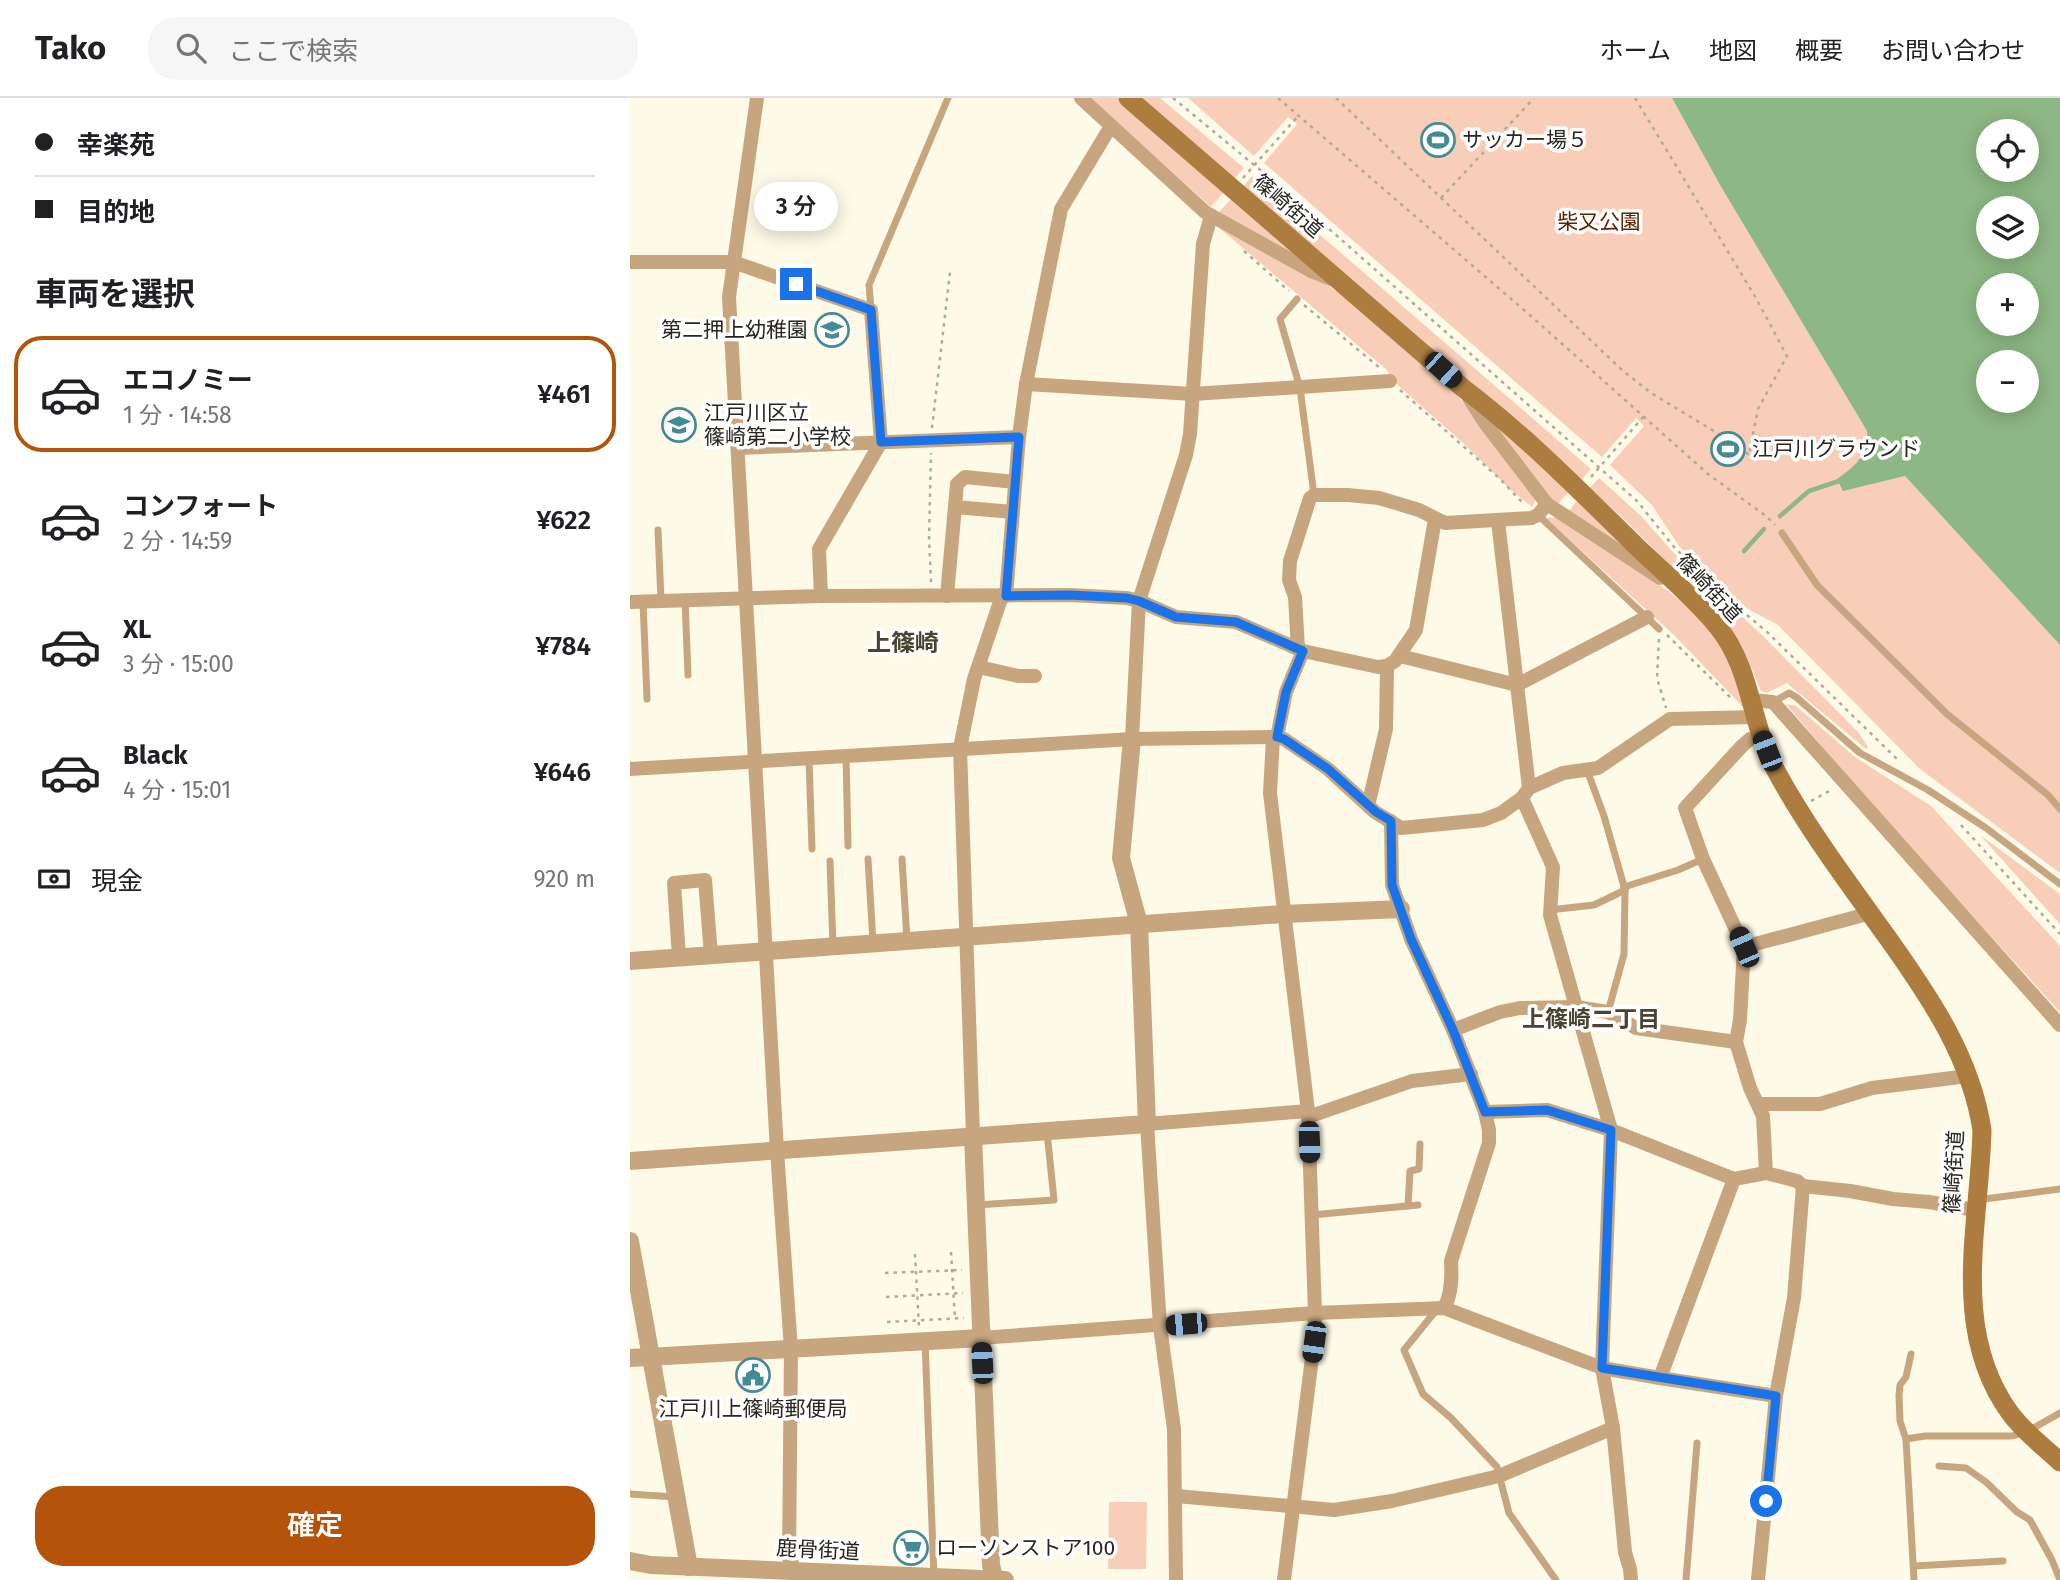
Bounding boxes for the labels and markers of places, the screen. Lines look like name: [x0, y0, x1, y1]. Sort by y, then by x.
sports icon: サッカー場５: [1419, 121, 1457, 159]
place label: サッカー場５: [1462, 127, 1588, 153]
school or university icon: 第二押上幼稚園: [813, 311, 851, 349]
place label: 第二押上幼稚園: [661, 317, 808, 343]
place label: 江戸川区立 篠崎第二小学校: [704, 400, 851, 450]
school or university icon: 江戸川区立 篠崎第二小学校: [660, 406, 698, 444]
sports icon: 江戸川グラウンド: [1709, 430, 1747, 468]
place label: 江戸川グラウンド: [1752, 436, 1920, 462]
public building icon: 江戸川上篠崎郵便局: [734, 1356, 772, 1394]
place label: 江戸川上篠崎郵便局: [659, 1396, 848, 1422]
supermarket icon: ローソンストア100: [892, 1529, 930, 1567]
place label: ローソンストア100: [936, 1535, 1115, 1561]

